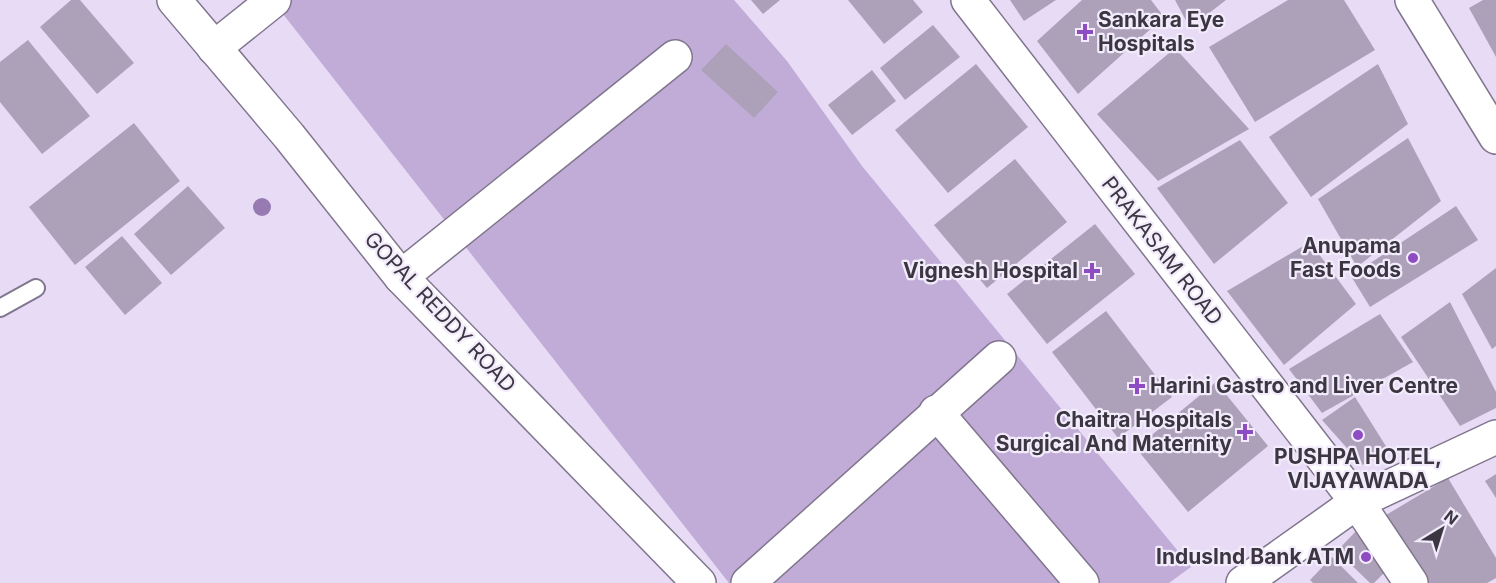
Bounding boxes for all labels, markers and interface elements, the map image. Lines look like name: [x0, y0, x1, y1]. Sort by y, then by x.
place label: Sankara Eye Hospitals: [1098, 7, 1224, 56]
marker: Sankara Eye Hospitals: [1076, 23, 1094, 41]
street label: PRAKASAM ROAD: [1097, 172, 1228, 330]
street label: GOPAL REDDY ROAD: [360, 226, 521, 397]
place label: Anupama Fast Foods: [1290, 233, 1401, 282]
marker: Anupama Fast Foods: [1406, 251, 1420, 265]
place label: Vignesh Hospital: [903, 258, 1078, 283]
marker: Vignesh Hospital: [1083, 262, 1101, 280]
place label: Harini Gastro and Liver Centre: [1150, 373, 1458, 398]
marker: Harini Gastro and Liver Centre: [1128, 377, 1146, 395]
place label: Chaitra Hospitals Surgical And Maternity: [996, 407, 1232, 456]
marker: Chaitra Hospitals Surgical And Maternity: [1236, 423, 1254, 441]
marker: PUSHPA HOTEL, VIJAYAWADA: [1351, 428, 1365, 442]
place label: PUSHPA HOTEL, VIJAYAWADA: [1274, 444, 1442, 493]
north arrow: [1412, 499, 1472, 559]
text: N: [1440, 506, 1462, 529]
place label: IndusInd Bank ATM: [1156, 544, 1354, 569]
marker: IndusInd Bank ATM: [1359, 550, 1373, 564]

